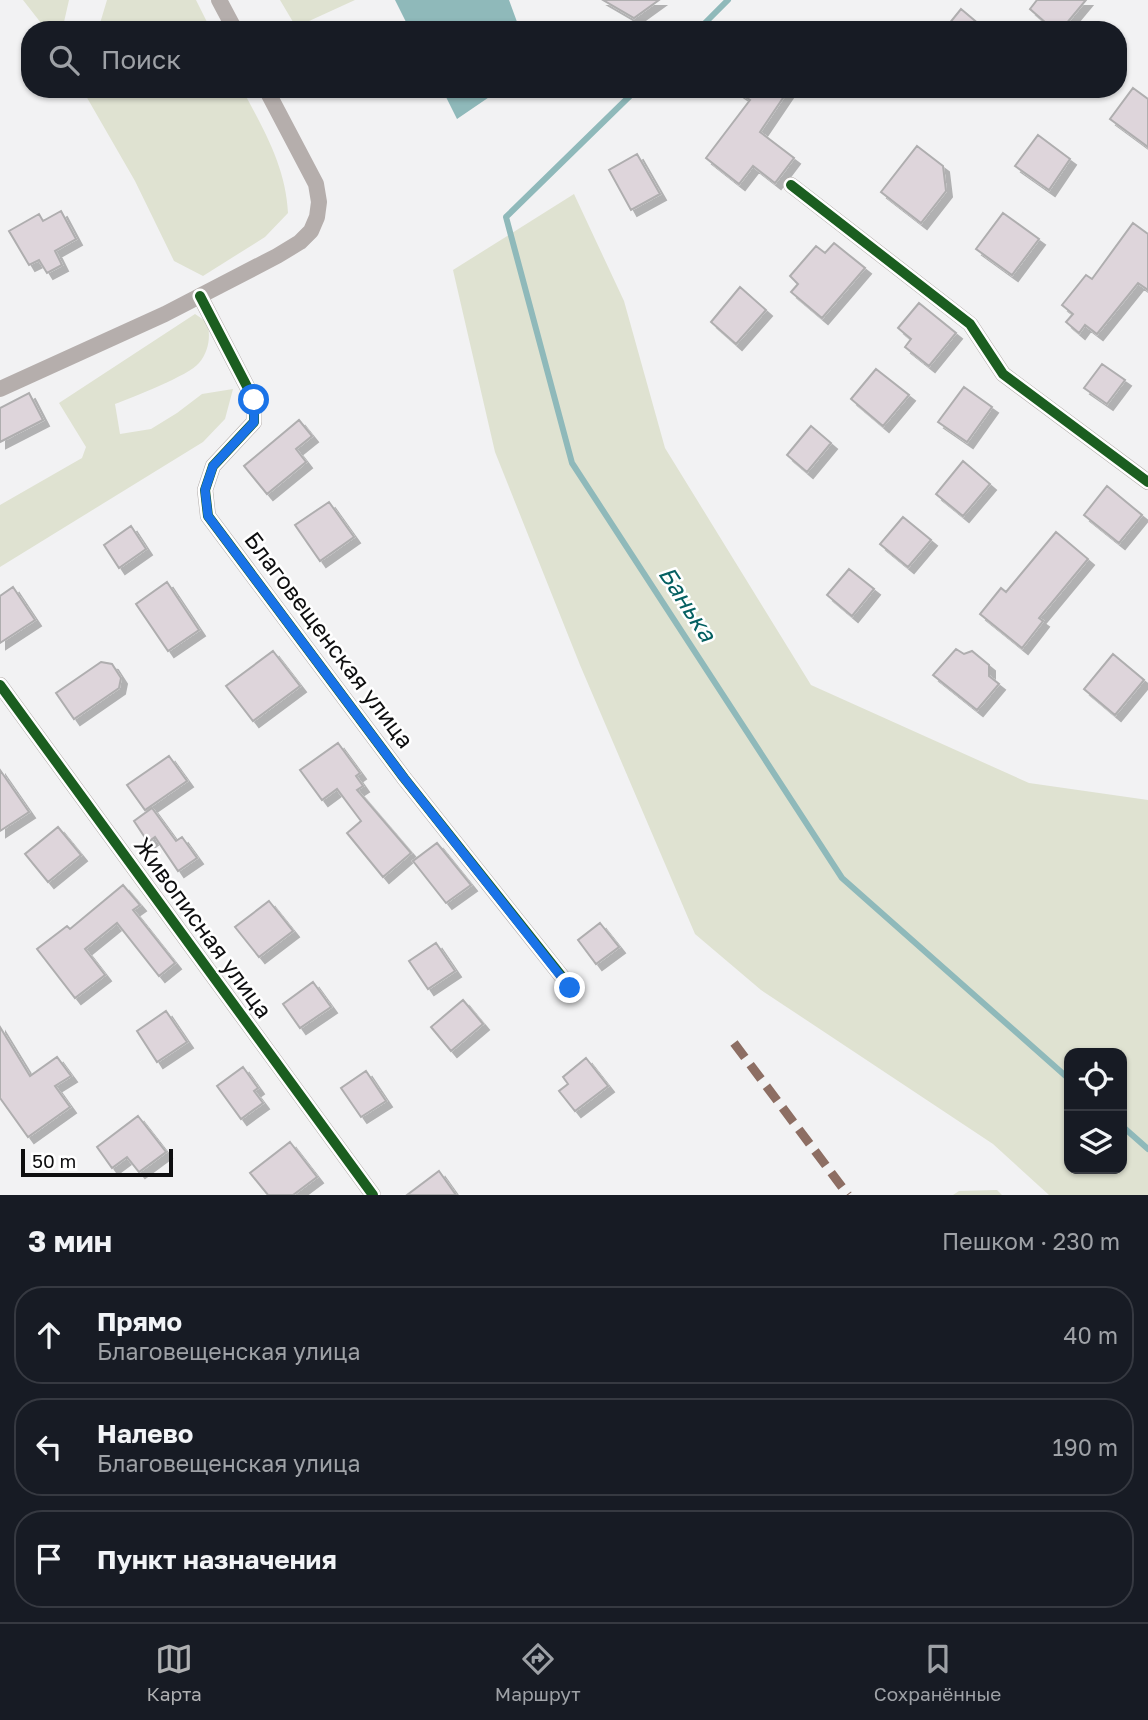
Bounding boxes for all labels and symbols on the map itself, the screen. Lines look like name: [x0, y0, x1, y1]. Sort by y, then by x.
route start: [238, 384, 269, 415]
street label: Благовещенская улица: [239, 526, 420, 753]
water label: Банька: [653, 560, 724, 647]
street label: Живописная улица: [129, 832, 279, 1023]
route end: [554, 972, 585, 1003]
scale bar: [21, 1146, 173, 1178]

